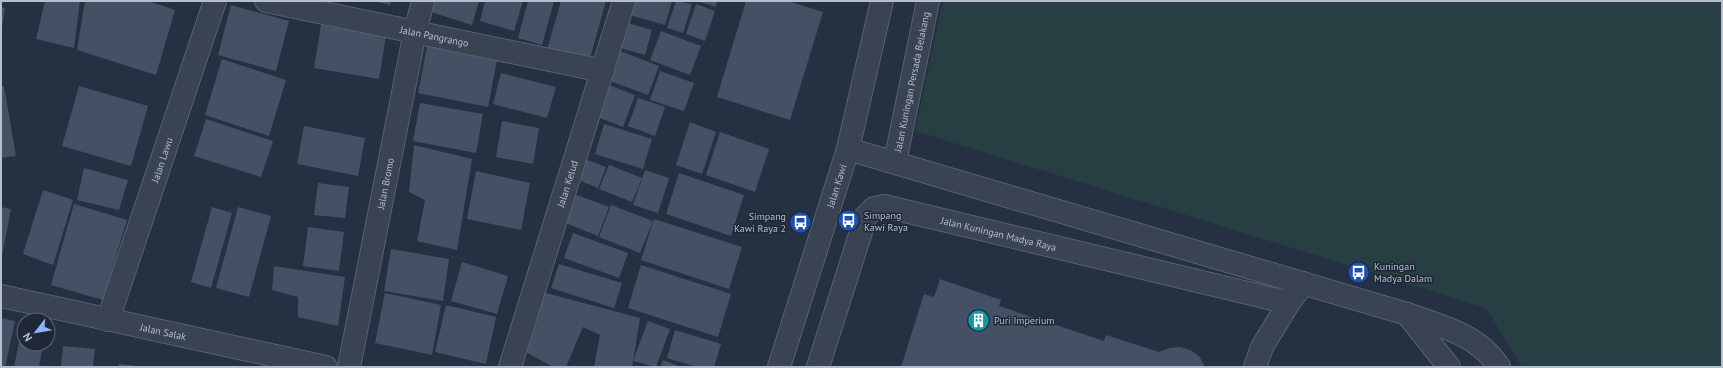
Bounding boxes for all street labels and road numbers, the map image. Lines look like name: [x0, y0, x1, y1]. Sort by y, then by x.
street label: Jalan Kuningan Persada Belakang: [891, 11, 933, 154]
street label: Jalan Pangrango: [398, 23, 470, 50]
street label: Jalan Lawu: [148, 136, 176, 185]
street label: Jalan Bromo: [374, 157, 397, 211]
street label: Jalan Kelud: [554, 159, 581, 210]
street label: Jalan Kawi: [824, 163, 850, 210]
street label: Jalan Kuningan Madya Raya: [939, 214, 1058, 254]
street label: Jalan Salak: [138, 320, 188, 343]

